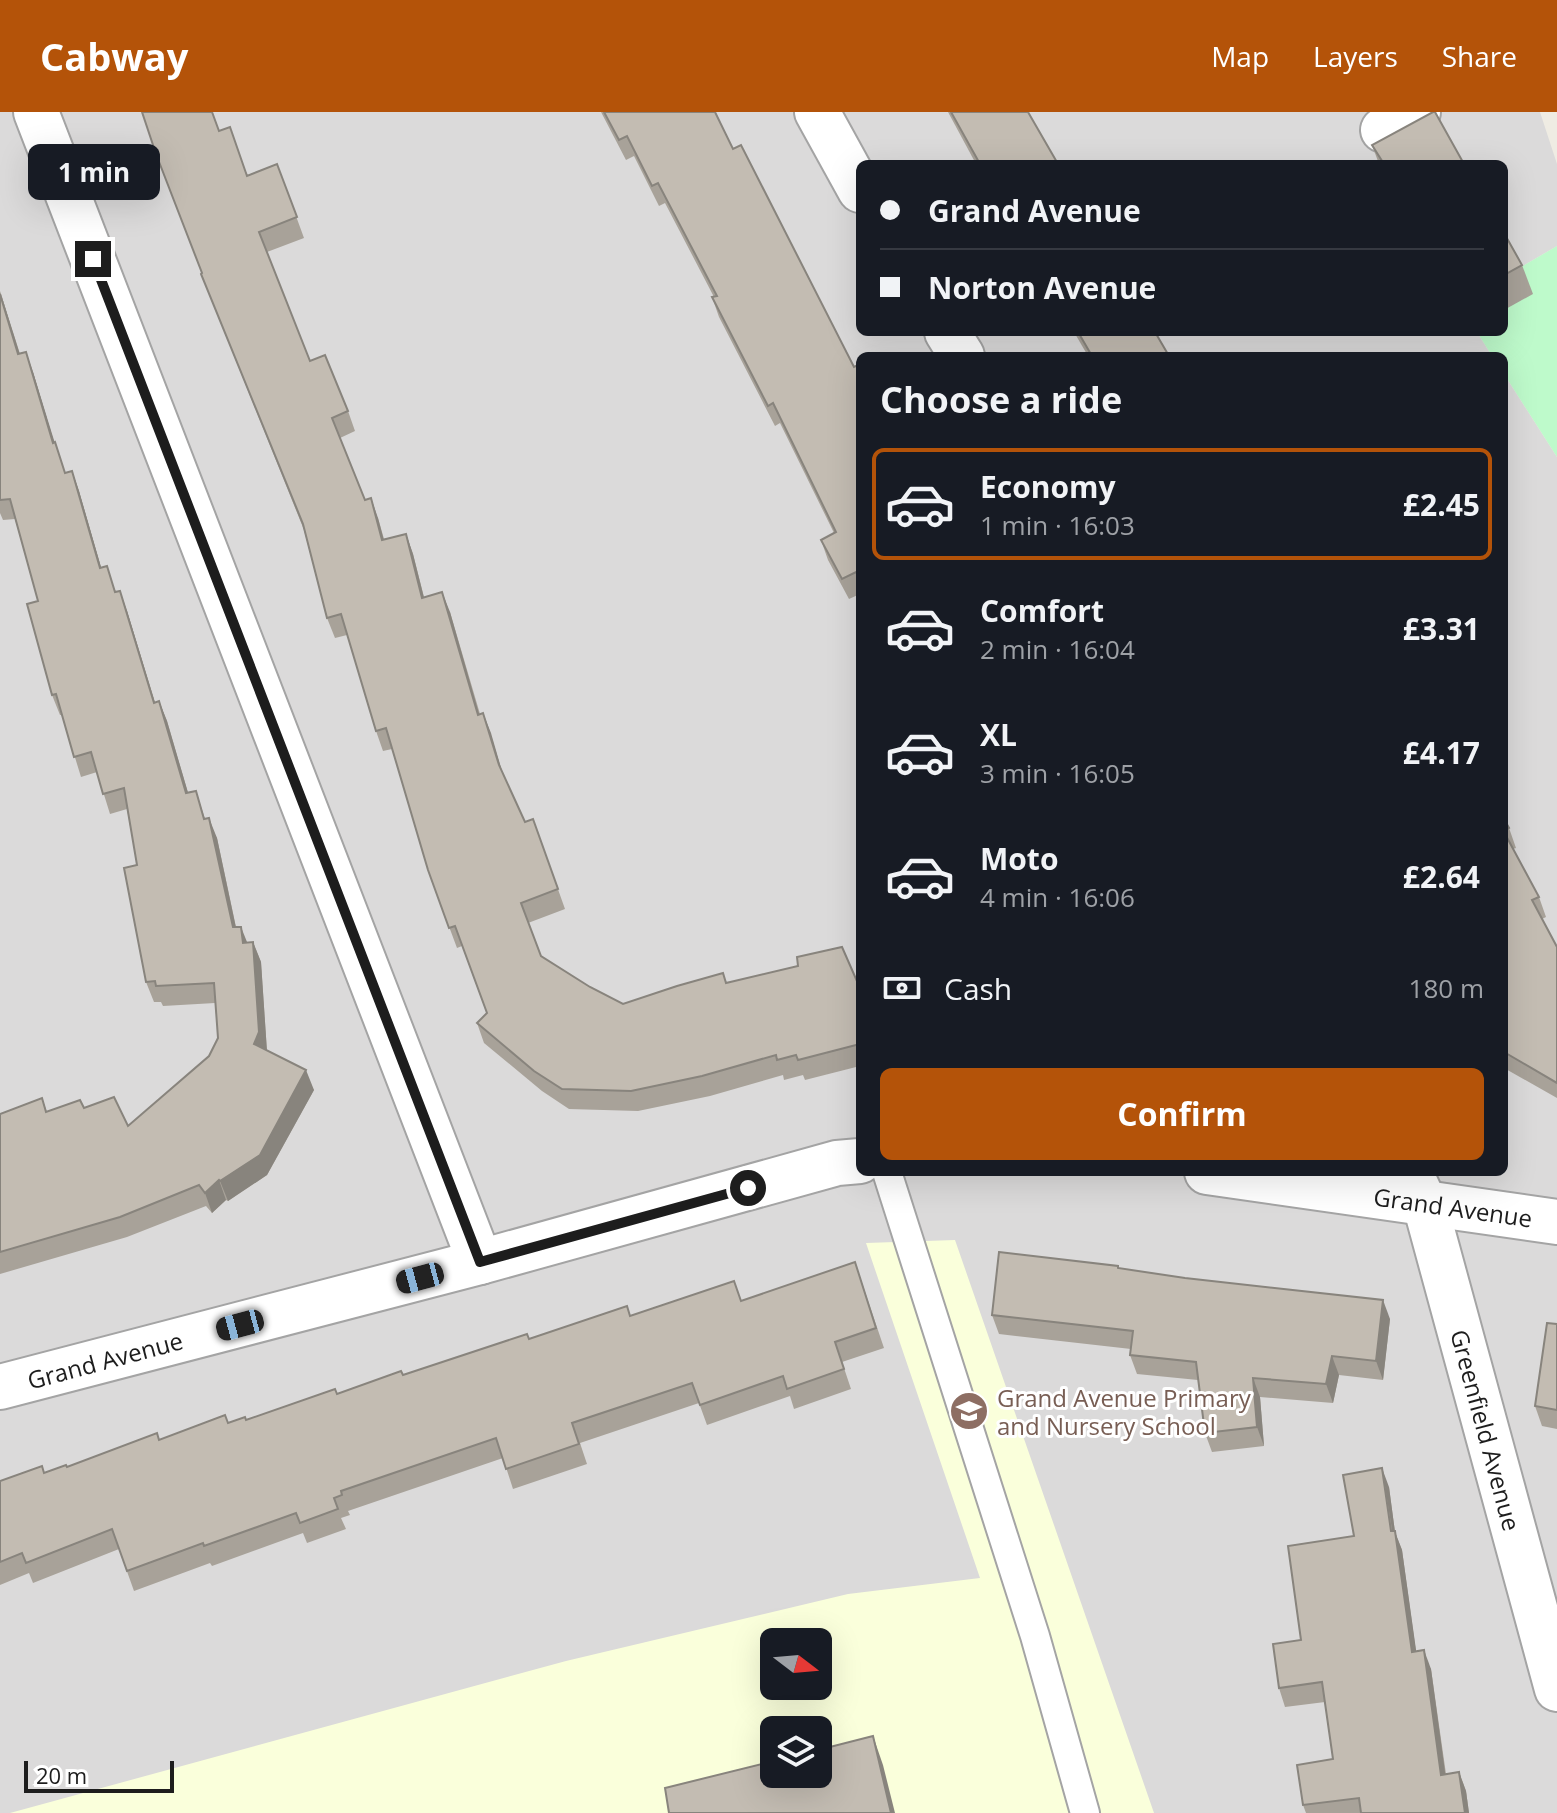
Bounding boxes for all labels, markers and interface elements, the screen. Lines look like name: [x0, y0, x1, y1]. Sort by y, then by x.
text: Cabway: [40, 30, 188, 82]
text: Map: [1211, 37, 1269, 75]
text: Layers: [1313, 37, 1398, 75]
text: Share: [1442, 37, 1517, 75]
callout: 1 min: [27, 143, 159, 199]
text: 1 min: [58, 154, 130, 190]
text: Grand Avenue: [928, 190, 1141, 231]
route end: [75, 241, 111, 277]
text: Norton Avenue: [928, 267, 1156, 308]
text: Choose a ride: [880, 375, 1122, 424]
text: Economy: [980, 466, 1116, 507]
icon: car: [884, 468, 956, 540]
text: £2.45: [1403, 484, 1480, 525]
text: 1 min · 16:03: [980, 507, 1135, 543]
text: Comfort: [980, 590, 1104, 631]
icon: car: [884, 592, 956, 664]
text: £3.31: [1403, 608, 1480, 649]
text: 2 min · 16:04: [980, 631, 1135, 667]
text: XL: [980, 714, 1017, 755]
icon: car: [884, 716, 956, 788]
text: £4.17: [1403, 732, 1480, 773]
text: 3 min · 16:05: [980, 755, 1135, 791]
text: Moto: [980, 838, 1058, 879]
icon: car: [884, 840, 956, 912]
text: £2.64: [1403, 856, 1480, 897]
text: 4 min · 16:06: [980, 879, 1135, 915]
icon: cash: [880, 966, 924, 1010]
text: Cash: [944, 968, 1012, 1009]
text: 180 m: [1409, 970, 1484, 1006]
button: Confirm: [880, 1068, 1484, 1160]
route start: [730, 1170, 766, 1206]
street label: Grand Avenue: [1372, 1180, 1534, 1234]
car: [394, 1260, 446, 1296]
car: [214, 1307, 266, 1343]
street label: Grand Avenue: [24, 1323, 186, 1397]
street label: Greenfield Avenue: [1443, 1326, 1529, 1534]
place label: Grand Avenue Primary and Nursery School: [997, 1381, 1252, 1442]
school or university icon: Grand Avenue Primary and Nursery School: [948, 1390, 990, 1432]
north arrow: [760, 1628, 832, 1700]
map controls: [760, 1628, 832, 1788]
button: layers: [760, 1716, 832, 1788]
scale bar: [24, 1757, 174, 1793]
text: 20 m: [36, 1760, 87, 1790]

